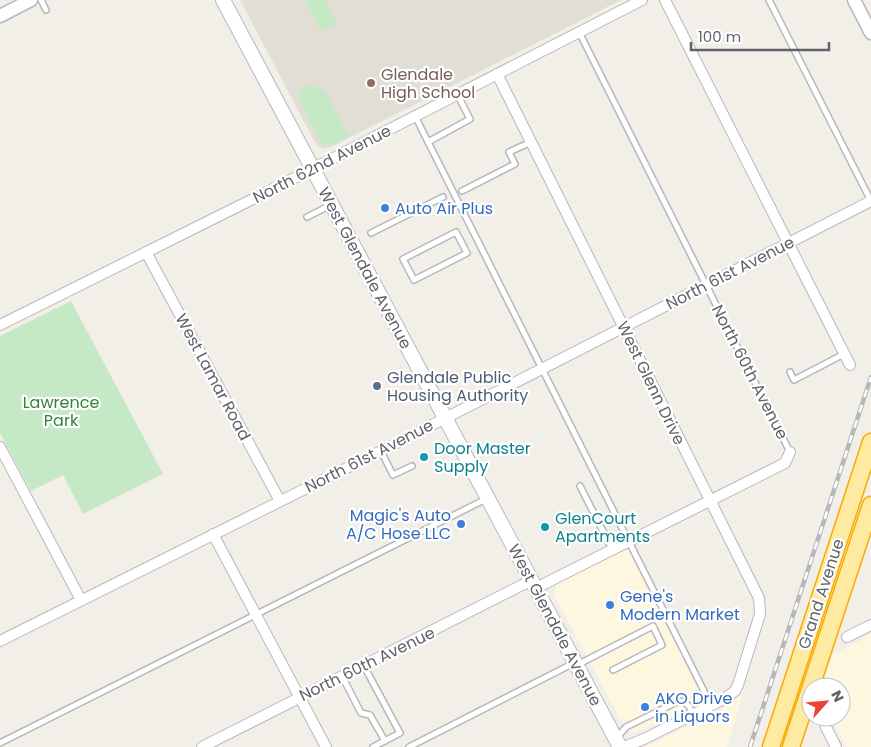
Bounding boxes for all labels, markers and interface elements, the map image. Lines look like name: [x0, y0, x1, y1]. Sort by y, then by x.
scale bar: [691, 20, 828, 52]
text: 100 m: [698, 26, 741, 47]
place label: Glendale High School: [381, 63, 475, 104]
marker: Glendale High School: [365, 77, 377, 89]
street label: North 62nd Avenue: [249, 119, 395, 209]
street label: West Glendale Avenue: [313, 183, 418, 353]
place label: Auto Air Plus: [395, 197, 493, 220]
marker: Auto Air Plus: [379, 202, 391, 214]
street label: North 61st Avenue: [662, 231, 798, 315]
street label: North 60th Avenue: [706, 301, 794, 443]
street label: West Lamar Road: [170, 309, 256, 445]
street label: West Glenn Drive: [611, 317, 691, 449]
place label: Glendale Public Housing Authority: [387, 366, 528, 407]
marker: Glendale Public Housing Authority: [371, 380, 383, 392]
park label: Lawrence Park: [23, 391, 99, 432]
street label: North 61st Avenue: [301, 414, 437, 498]
place label: Door Master Supply: [434, 437, 531, 478]
marker: Door Master Supply: [418, 451, 430, 463]
place label: Magic's Auto A/C Hose LLC: [346, 504, 451, 545]
place label: GlenCourt Apartments: [555, 507, 650, 548]
marker: Magic's Auto A/C Hose LLC: [455, 518, 467, 530]
marker: GlenCourt Apartments: [539, 521, 551, 533]
street label: Grand Avenue: [792, 536, 850, 652]
street label: West Glendale Avenue: [503, 540, 608, 710]
place label: Gene's Modern Market: [620, 585, 740, 626]
marker: Gene's Modern Market: [604, 599, 616, 611]
street label: North 60th Avenue: [295, 621, 439, 707]
north arrow: [801, 677, 851, 727]
place label: AKO Drive in Liquors: [655, 687, 732, 728]
text: N: [826, 687, 849, 705]
marker: AKO Drive in Liquors: [639, 701, 651, 713]

